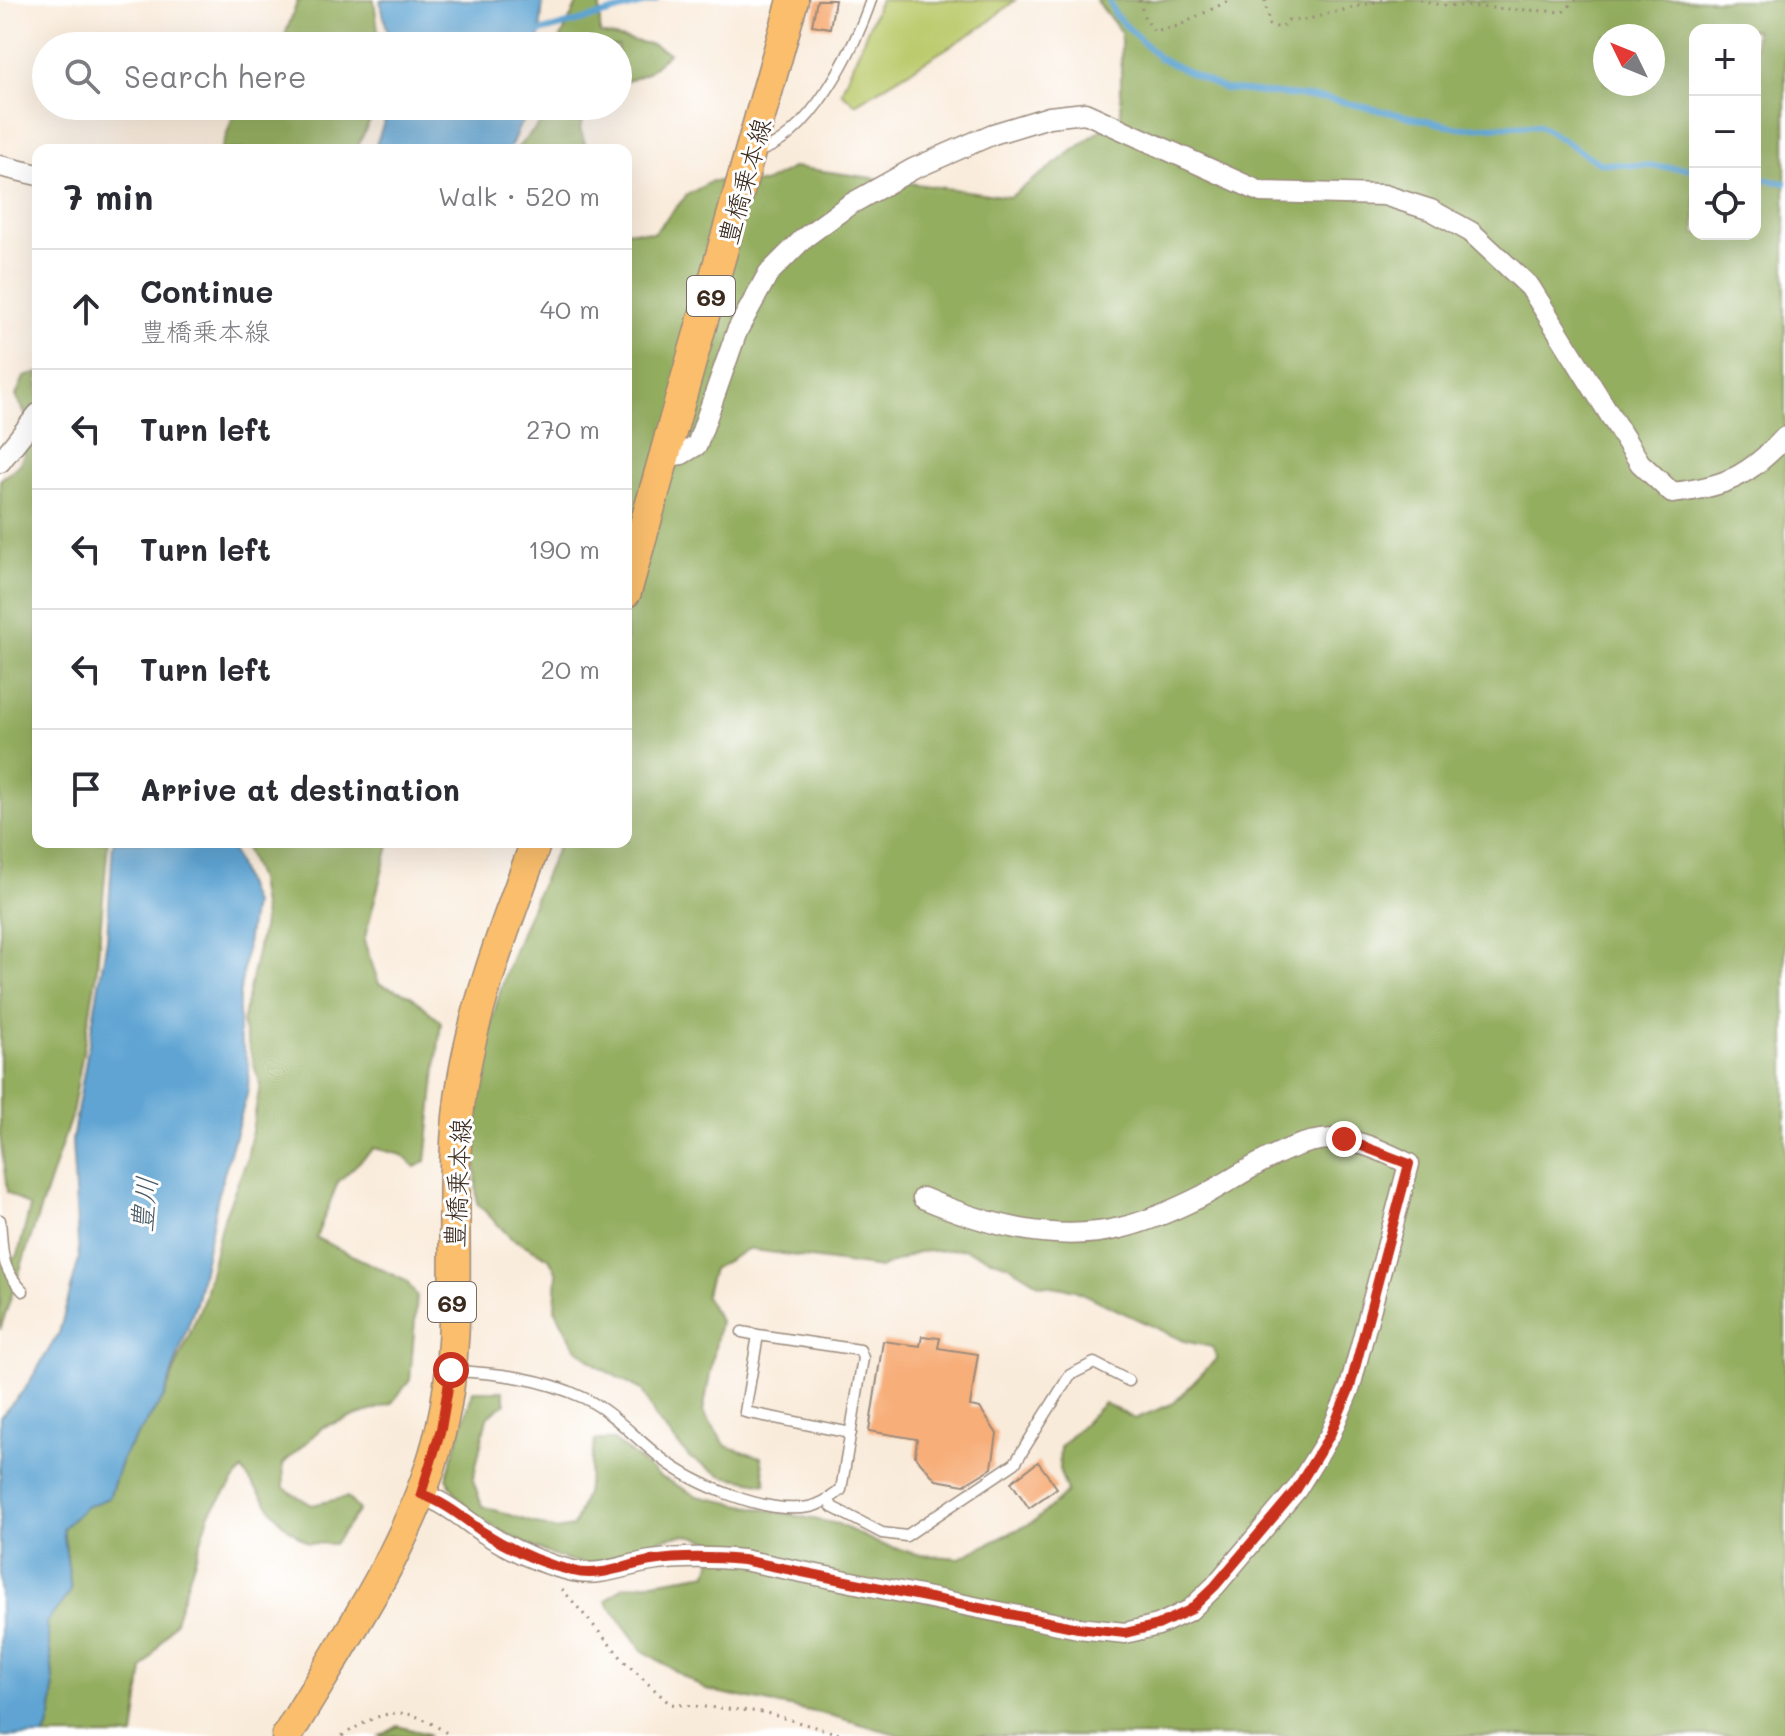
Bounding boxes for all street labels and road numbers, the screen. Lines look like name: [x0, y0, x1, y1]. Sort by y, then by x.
street label: 豊橋乗本線: [710, 114, 778, 248]
road number: 69: [687, 276, 735, 316]
street label: 豊橋乗本線: [437, 1117, 477, 1249]
road number: 69: [428, 1282, 476, 1322]

